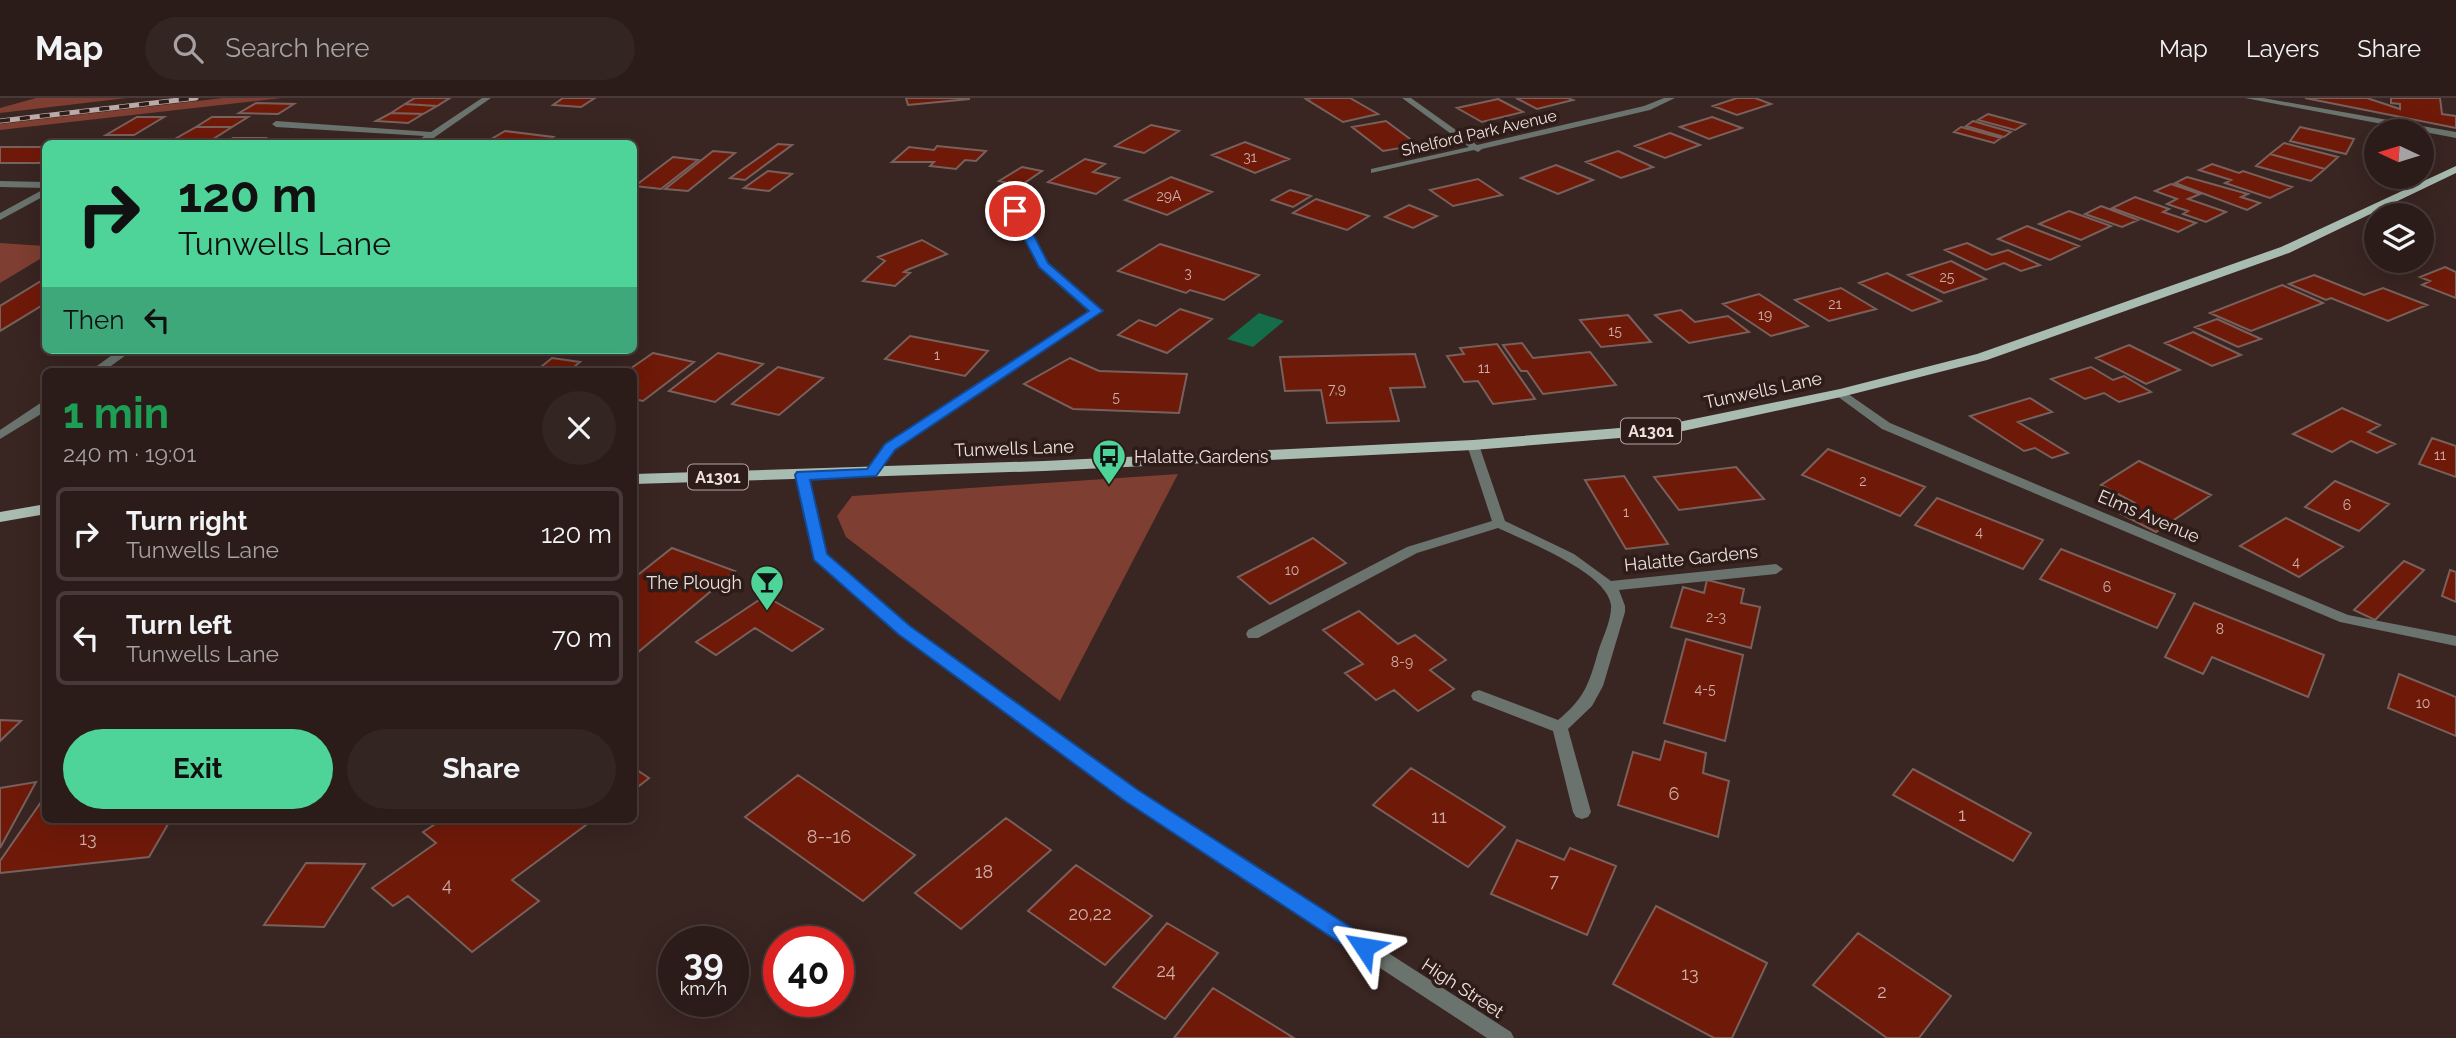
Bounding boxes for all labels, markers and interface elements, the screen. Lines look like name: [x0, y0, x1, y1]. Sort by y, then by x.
search box: [145, 17, 635, 80]
text: Map: [35, 29, 103, 68]
icon: search: [169, 29, 207, 67]
text: Search here: [225, 33, 370, 63]
text: Map: [2159, 34, 2208, 63]
text: Layers: [2246, 34, 2319, 63]
text: Share: [2357, 34, 2421, 63]
street label: Shelford Park Avenue: [1399, 106, 1559, 160]
north arrow: [2364, 119, 2434, 189]
map controls: [2364, 119, 2434, 273]
house number: 31: [1243, 149, 1257, 165]
text: 120 m: [178, 166, 317, 223]
icon: right: [63, 168, 154, 259]
pin: [985, 181, 1045, 241]
house number: 29A: [1157, 188, 1182, 204]
icon: arrive: [996, 192, 1034, 230]
button: layers: [2364, 203, 2434, 273]
text: Tunwells Lane: [178, 225, 391, 262]
house number: 3: [1184, 265, 1192, 281]
house number: 25: [1940, 269, 1955, 285]
house number: 21: [1828, 296, 1842, 312]
icon: left: [138, 301, 176, 339]
text: Then: [63, 305, 124, 335]
house number: 19: [1758, 307, 1772, 323]
house number: 15: [1608, 323, 1622, 339]
house number: 1: [934, 347, 940, 363]
house number: 11: [1478, 360, 1490, 376]
street label: Tunwells Lane: [1702, 367, 1824, 413]
house number: 7,9: [1328, 381, 1346, 397]
text: 1 min: [63, 389, 169, 438]
house number: 5: [1112, 389, 1120, 405]
button: close: [542, 391, 616, 465]
road number: A1301: [1621, 418, 1681, 444]
street label: Tunwells Lane: [954, 435, 1075, 461]
bus stop icon: Halatte Gardens: [1090, 437, 1128, 486]
text: 240 m · 19:01: [63, 440, 196, 467]
place label: Halatte Gardens: [1134, 446, 1269, 467]
house number: 11: [2434, 447, 2446, 463]
road number: A1301: [688, 464, 748, 490]
house number: 2: [1859, 473, 1867, 489]
street label: Elms Avenue: [2095, 485, 2203, 547]
house number: 6: [2343, 497, 2351, 513]
house number: 1: [1623, 504, 1629, 520]
text: Turn right: [126, 506, 247, 536]
icon: right: [67, 515, 105, 553]
text: 120 m: [541, 519, 612, 549]
house number: 4: [1975, 524, 1983, 540]
text: Tunwells Lane: [126, 536, 279, 563]
street label: Halatte Gardens: [1623, 541, 1759, 575]
house number: 4: [2292, 554, 2300, 570]
house number: 10: [1285, 562, 1299, 578]
bar icon: The Plough: [748, 563, 786, 612]
place label: The Plough: [646, 572, 742, 593]
house number: 6: [2103, 579, 2111, 595]
house number: 2-3: [1706, 609, 1726, 625]
text: Turn left: [126, 610, 232, 640]
icon: left: [67, 619, 105, 657]
house number: 8: [2216, 621, 2224, 637]
text: 70 m: [552, 623, 612, 653]
text: Tunwells Lane: [126, 640, 279, 667]
house number: 8-9: [1391, 654, 1413, 670]
house number: 4-5: [1694, 681, 1716, 697]
house number: 10: [2416, 695, 2430, 711]
button: Exit: [63, 729, 333, 809]
button: Share: [347, 729, 616, 809]
house number: 6: [1669, 783, 1680, 804]
house number: 1: [1958, 804, 1966, 825]
house number: 11: [1431, 806, 1447, 827]
house number: 8--16: [807, 826, 851, 847]
house number: 13: [79, 828, 97, 849]
house number: 18: [975, 861, 993, 882]
house number: 7: [1549, 870, 1559, 891]
house number: 4: [442, 874, 452, 895]
house number: 20,22: [1068, 903, 1112, 924]
position arrow: [1327, 910, 1401, 984]
speed limit sign: 40: [763, 926, 854, 1017]
text: 39: [683, 942, 724, 983]
street label: High Street: [1418, 954, 1508, 1022]
house number: 24: [1156, 960, 1176, 981]
house number: 13: [1681, 963, 1699, 984]
text: km/h: [680, 978, 727, 999]
house number: 2: [1877, 981, 1887, 1002]

